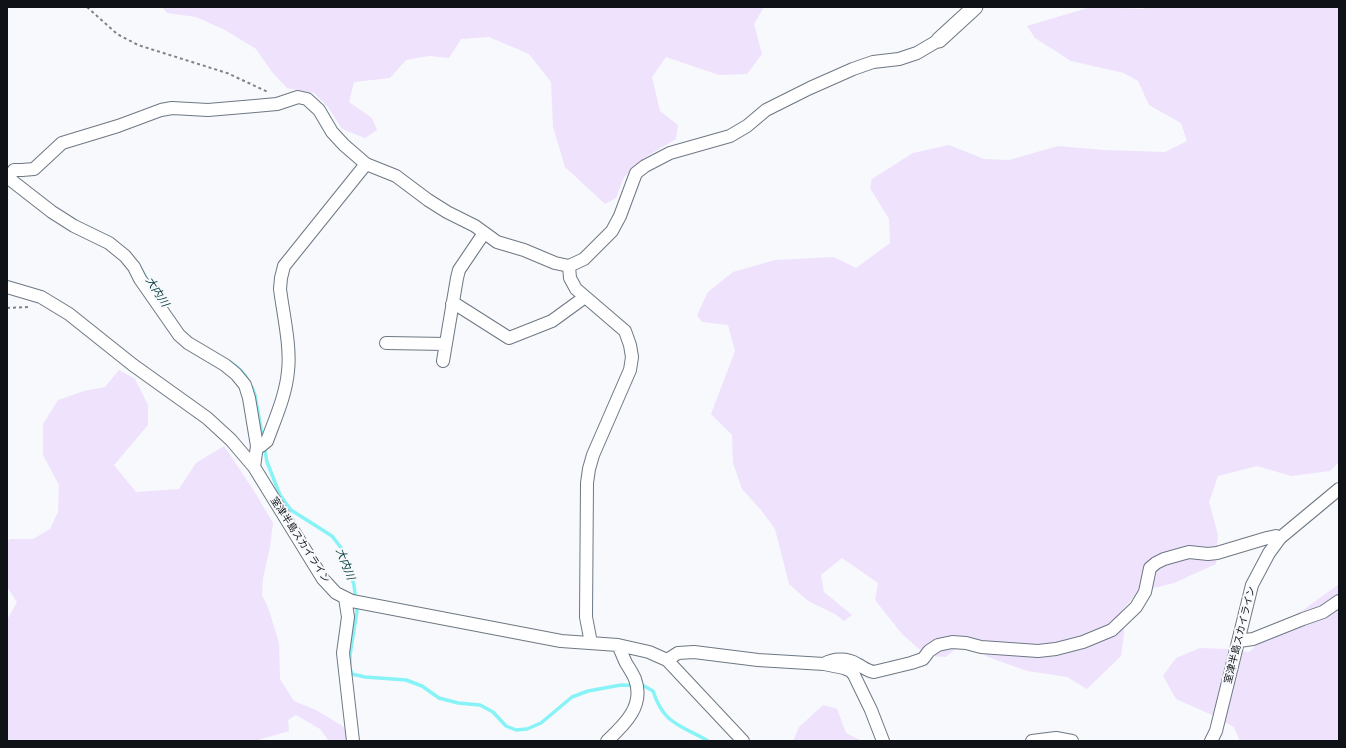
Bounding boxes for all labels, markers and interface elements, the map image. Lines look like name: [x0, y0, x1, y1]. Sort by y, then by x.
water label: 大内川: [143, 275, 171, 309]
street label: 室津半島スカイライン: [268, 495, 332, 585]
water label: 大内川: [333, 546, 357, 582]
street label: 室津半島スカイライン: [1222, 585, 1258, 685]

